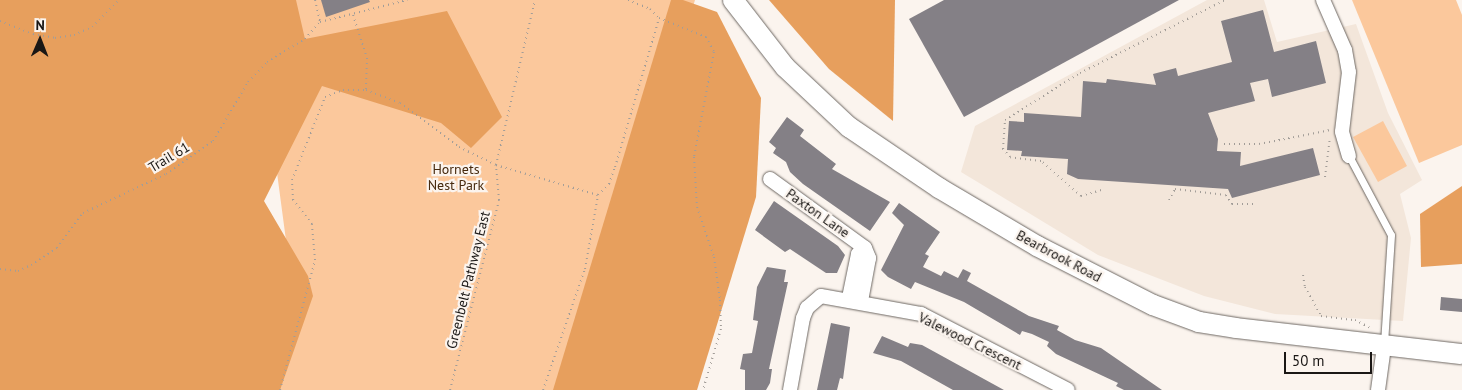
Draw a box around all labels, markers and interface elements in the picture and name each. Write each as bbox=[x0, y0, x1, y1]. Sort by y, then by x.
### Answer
north arrow bbox=[15, 15, 65, 65]
text: N bbox=[35, 16, 45, 34]
street label: Trail 61 bbox=[145, 138, 193, 176]
park label: Hornets Nest Park bbox=[428, 161, 484, 193]
street label: Paxton Lane bbox=[783, 185, 853, 241]
street label: Greenbelt Pathway East bbox=[443, 209, 493, 351]
street label: Bearbrook Road bbox=[1013, 226, 1105, 286]
street label: Valewood Crescent bbox=[916, 309, 1024, 373]
scale bar bbox=[1287, 342, 1374, 374]
text: 50 m bbox=[1292, 351, 1325, 370]

